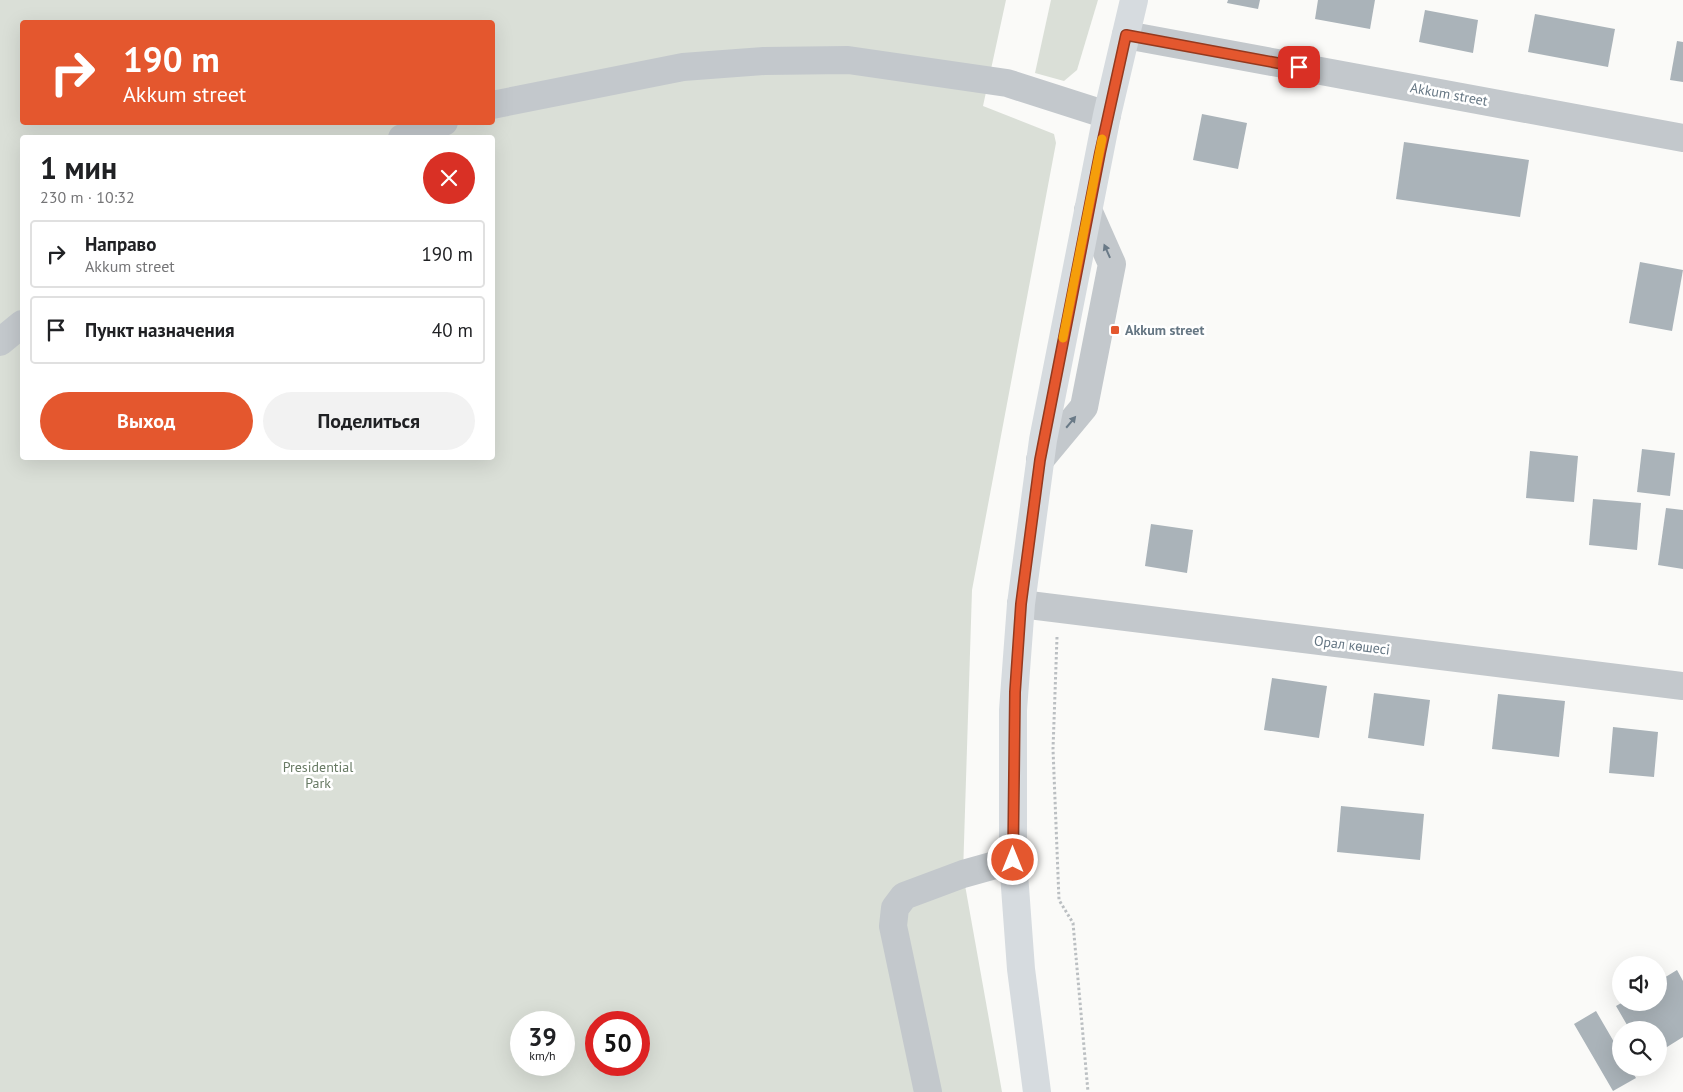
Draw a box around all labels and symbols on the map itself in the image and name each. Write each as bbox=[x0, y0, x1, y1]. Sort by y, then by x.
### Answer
pin bbox=[1278, 46, 1320, 88]
street label: Akkum street bbox=[1409, 78, 1489, 110]
one-way arrow bbox=[1102, 244, 1110, 258]
place label: Akkum street bbox=[1125, 321, 1204, 339]
marker: Akkum street bbox=[1109, 324, 1121, 336]
one-way arrow bbox=[1066, 416, 1077, 429]
street label: Орал көшесі bbox=[1313, 631, 1391, 659]
park label: Presidential Park bbox=[283, 758, 353, 792]
position arrow bbox=[986, 833, 1038, 885]
speed limit sign: 50 bbox=[585, 1011, 650, 1076]

